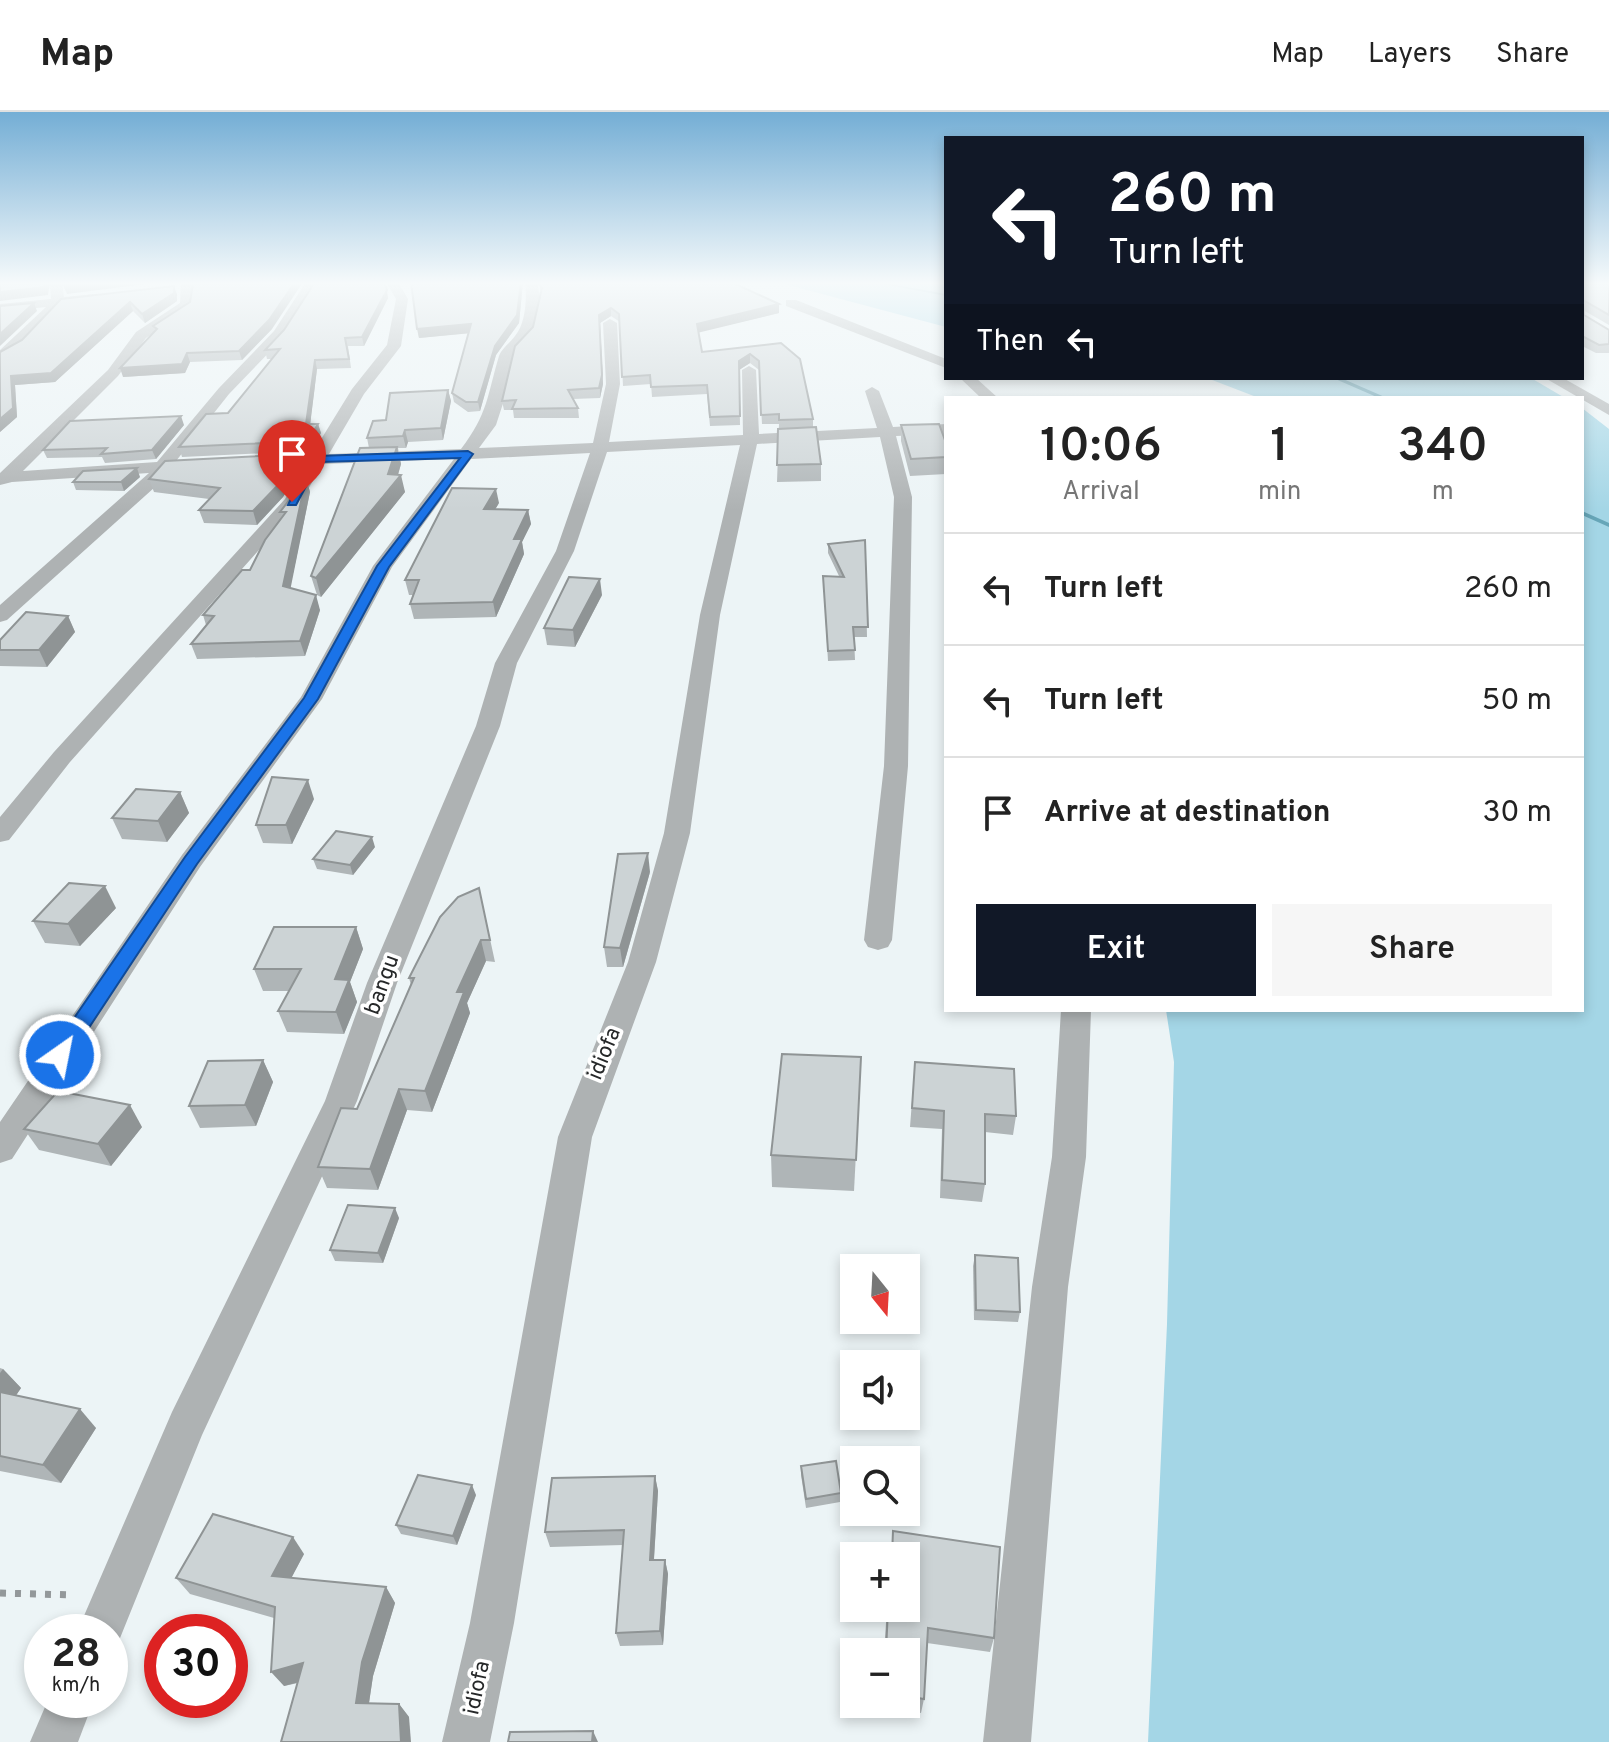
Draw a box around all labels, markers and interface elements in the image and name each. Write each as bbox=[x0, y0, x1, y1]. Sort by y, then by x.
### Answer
text: Map bbox=[40, 31, 114, 80]
text: Map bbox=[1271, 37, 1324, 73]
text: Layers bbox=[1368, 37, 1452, 73]
text: Share bbox=[1496, 37, 1569, 73]
text: 260 m bbox=[1108, 162, 1277, 232]
icon: left bbox=[976, 168, 1080, 272]
text: Turn left bbox=[1108, 231, 1245, 277]
icon: left bbox=[1060, 320, 1104, 364]
text: Then bbox=[976, 324, 1044, 361]
text: 10:06 bbox=[1040, 418, 1162, 478]
text: 1 bbox=[1270, 418, 1289, 478]
text: 340 bbox=[1397, 418, 1488, 478]
pin bbox=[258, 420, 326, 502]
icon: arrive bbox=[270, 432, 314, 476]
text: Arrival bbox=[1062, 476, 1140, 509]
text: min bbox=[1258, 476, 1301, 509]
text: m bbox=[1432, 476, 1454, 509]
icon: left bbox=[976, 567, 1020, 611]
text: Turn left bbox=[1044, 571, 1164, 608]
text: 260 m bbox=[1464, 571, 1552, 608]
icon: left bbox=[976, 679, 1020, 723]
text: Turn left bbox=[1044, 683, 1164, 720]
text: 50 m bbox=[1482, 683, 1552, 720]
icon: arrive bbox=[976, 791, 1020, 835]
text: Arrive at destination bbox=[1044, 795, 1330, 832]
text: 30 m bbox=[1483, 795, 1552, 832]
button: Exit bbox=[976, 904, 1256, 996]
button: Share bbox=[1272, 904, 1552, 996]
street label: bangu bbox=[360, 951, 406, 1019]
position arrow bbox=[18, 1013, 102, 1097]
street label: idiofa bbox=[582, 1024, 628, 1084]
north arrow bbox=[840, 1254, 920, 1334]
map controls bbox=[840, 1254, 920, 1718]
button: sound bbox=[840, 1350, 920, 1430]
button: search bbox=[840, 1446, 920, 1526]
button: + bbox=[840, 1542, 920, 1622]
speed limit sign: 30 bbox=[144, 1614, 248, 1718]
text: 28 bbox=[51, 1631, 101, 1681]
button: − bbox=[840, 1638, 920, 1718]
street label: idiofa bbox=[459, 1659, 497, 1717]
text: km/h bbox=[52, 1673, 100, 1699]

